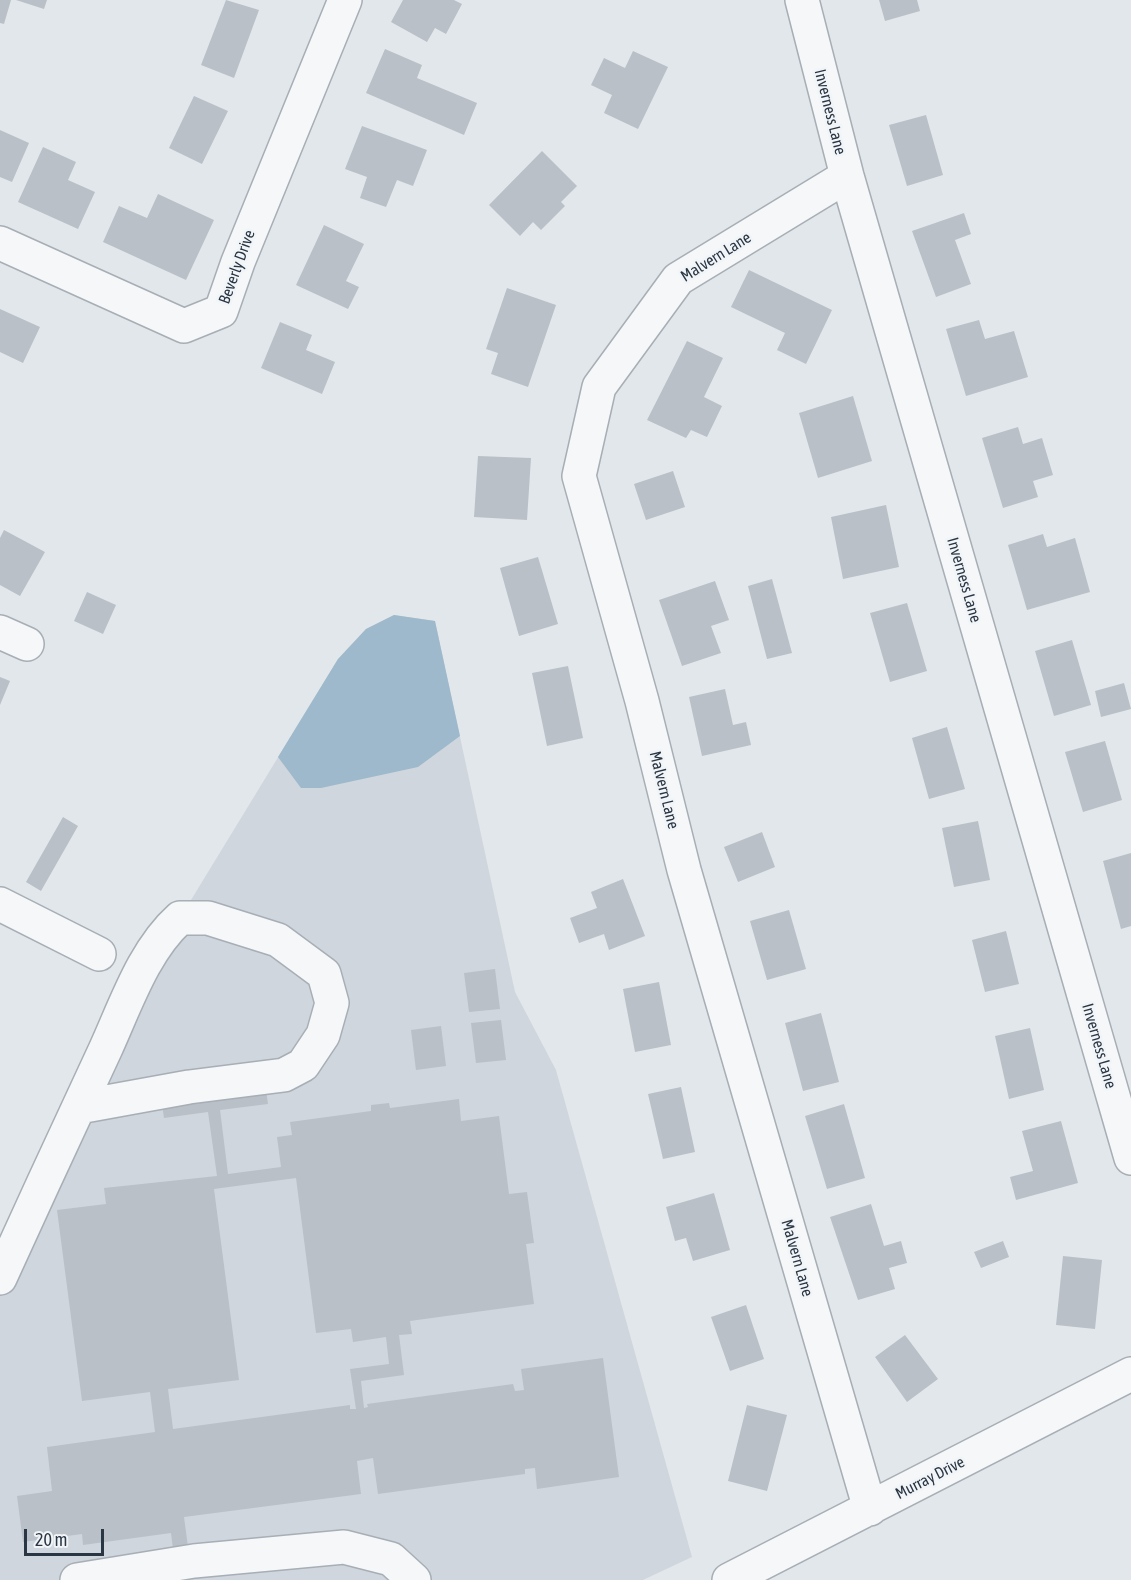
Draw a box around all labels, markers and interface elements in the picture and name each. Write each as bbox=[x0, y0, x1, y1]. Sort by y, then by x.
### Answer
street label: Inverness Lane bbox=[810, 67, 850, 157]
street label: Beverly Drive bbox=[215, 228, 259, 306]
street label: Malvern Lane bbox=[677, 228, 755, 286]
street label: Inverness Lane bbox=[943, 535, 985, 625]
street label: Malvern Lane bbox=[645, 749, 683, 831]
street label: Inverness Lane bbox=[1078, 1001, 1120, 1091]
street label: Malvern Lane bbox=[777, 1217, 817, 1299]
street label: Murray Drive bbox=[892, 1452, 968, 1504]
scale bar bbox=[27, 1517, 106, 1555]
text: 20 m bbox=[35, 1529, 67, 1550]

